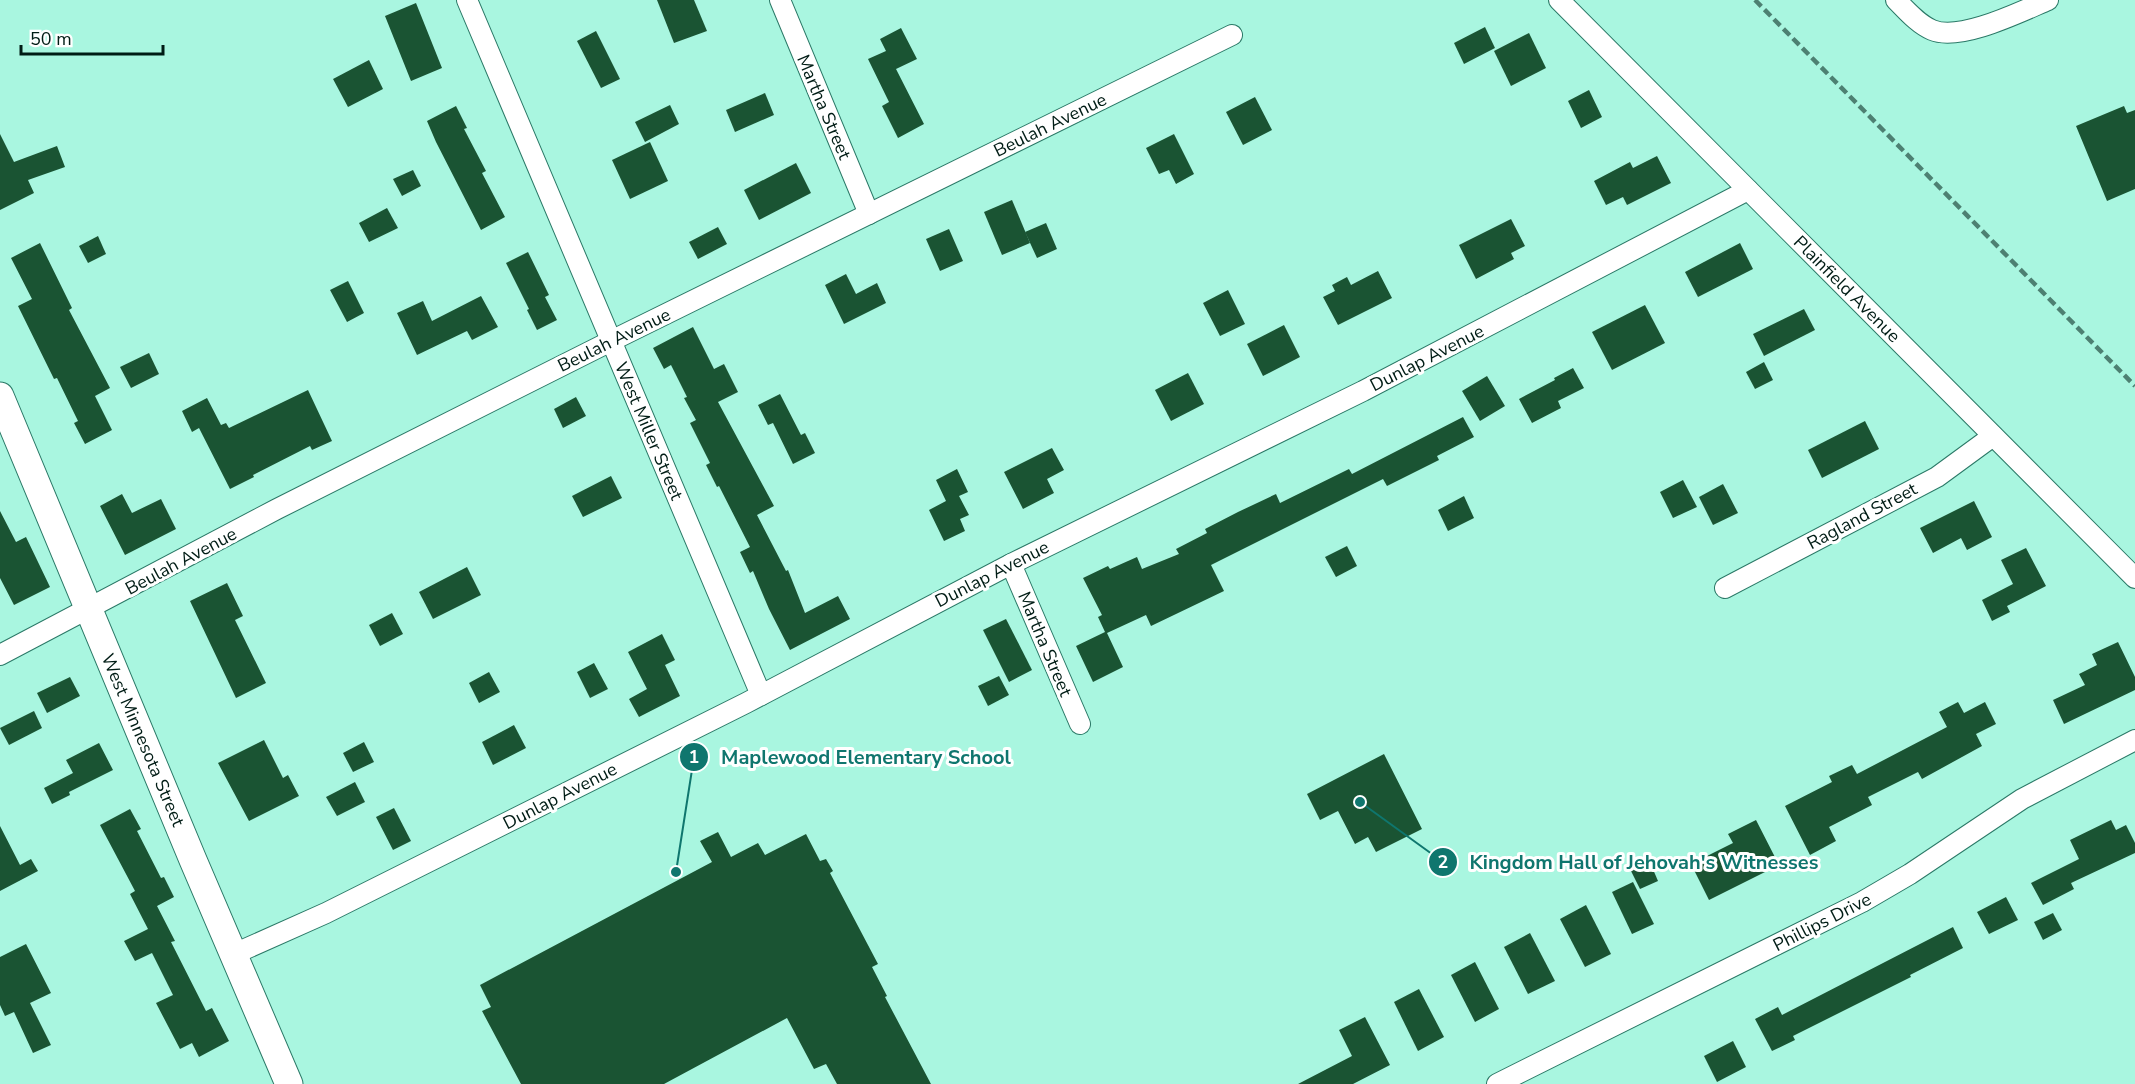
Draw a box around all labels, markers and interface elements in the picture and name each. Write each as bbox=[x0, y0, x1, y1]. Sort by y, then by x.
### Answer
scale bar bbox=[21, 18, 164, 56]
text: 50 m bbox=[30, 27, 72, 51]
street label: Martha Street bbox=[791, 51, 857, 164]
street label: Beulah Avenue bbox=[990, 87, 1110, 163]
street label: Plainfield Avenue bbox=[1788, 230, 1906, 348]
street label: Beulah Avenue bbox=[554, 302, 674, 378]
street label: Dunlap Avenue bbox=[1366, 319, 1488, 397]
street label: West Miller Street bbox=[609, 358, 689, 504]
street label: Ragland Street bbox=[1803, 477, 1922, 555]
street label: Beulah Avenue bbox=[121, 522, 241, 600]
street label: Dunlap Avenue bbox=[931, 535, 1053, 613]
street label: Martha Street bbox=[1012, 588, 1078, 701]
street label: West Minnesota Street bbox=[96, 650, 191, 831]
callout: Maplewood Elementary School bbox=[679, 738, 1023, 776]
text: Maplewood Elementary School bbox=[721, 744, 1012, 771]
text: 1 bbox=[689, 745, 699, 769]
street label: Dunlap Avenue bbox=[499, 757, 621, 835]
callout: Kingdom Hall of Jehovah's Witnesses bbox=[1428, 843, 1831, 881]
text: Kingdom Hall of Jehovah's Witnesses bbox=[1470, 849, 1819, 876]
text: 2 bbox=[1438, 850, 1448, 874]
street label: Phillips Drive bbox=[1769, 887, 1875, 957]

